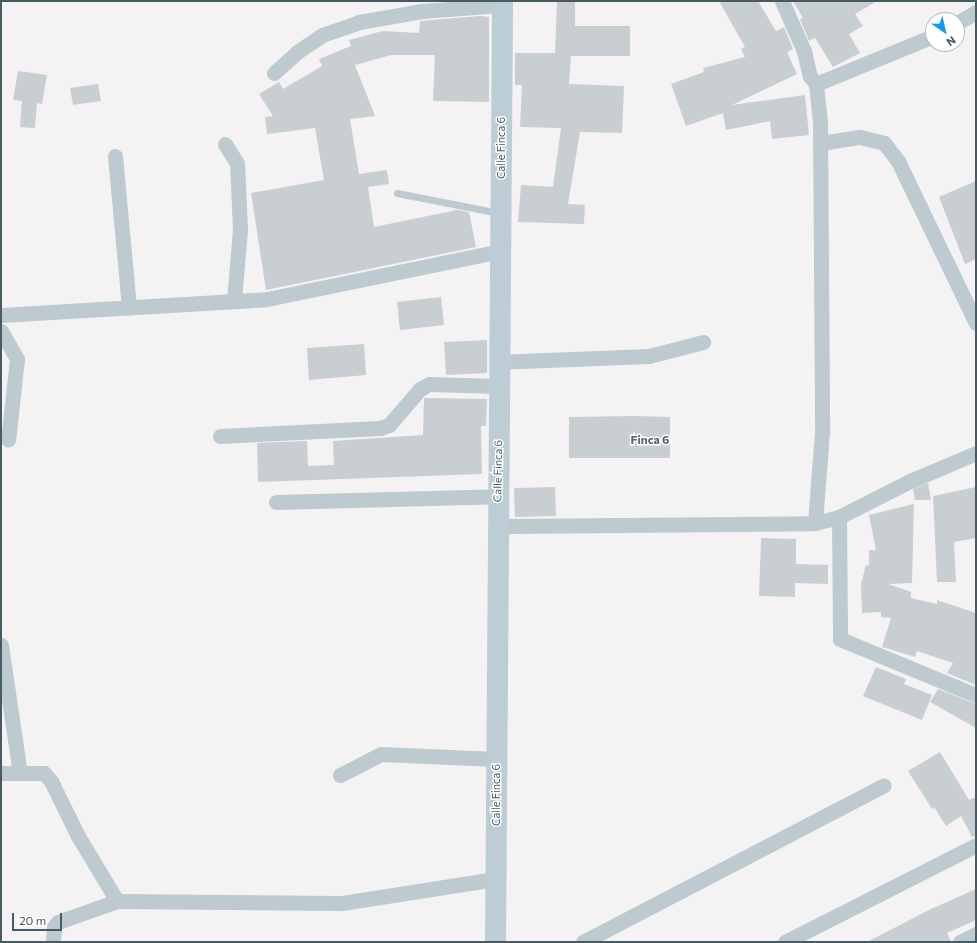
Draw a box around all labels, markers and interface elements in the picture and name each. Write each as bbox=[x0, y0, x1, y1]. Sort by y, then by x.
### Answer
north arrow bbox=[925, 12, 965, 52]
text: N bbox=[944, 34, 958, 49]
street label: Calle Finca 6 bbox=[494, 117, 508, 179]
district label: Finca 6 bbox=[630, 433, 670, 447]
street label: Calle Finca 6 bbox=[491, 440, 505, 502]
street label: Calle Finca 6 bbox=[489, 764, 503, 826]
scale bar bbox=[14, 905, 64, 931]
text: 20 m bbox=[19, 913, 46, 927]

